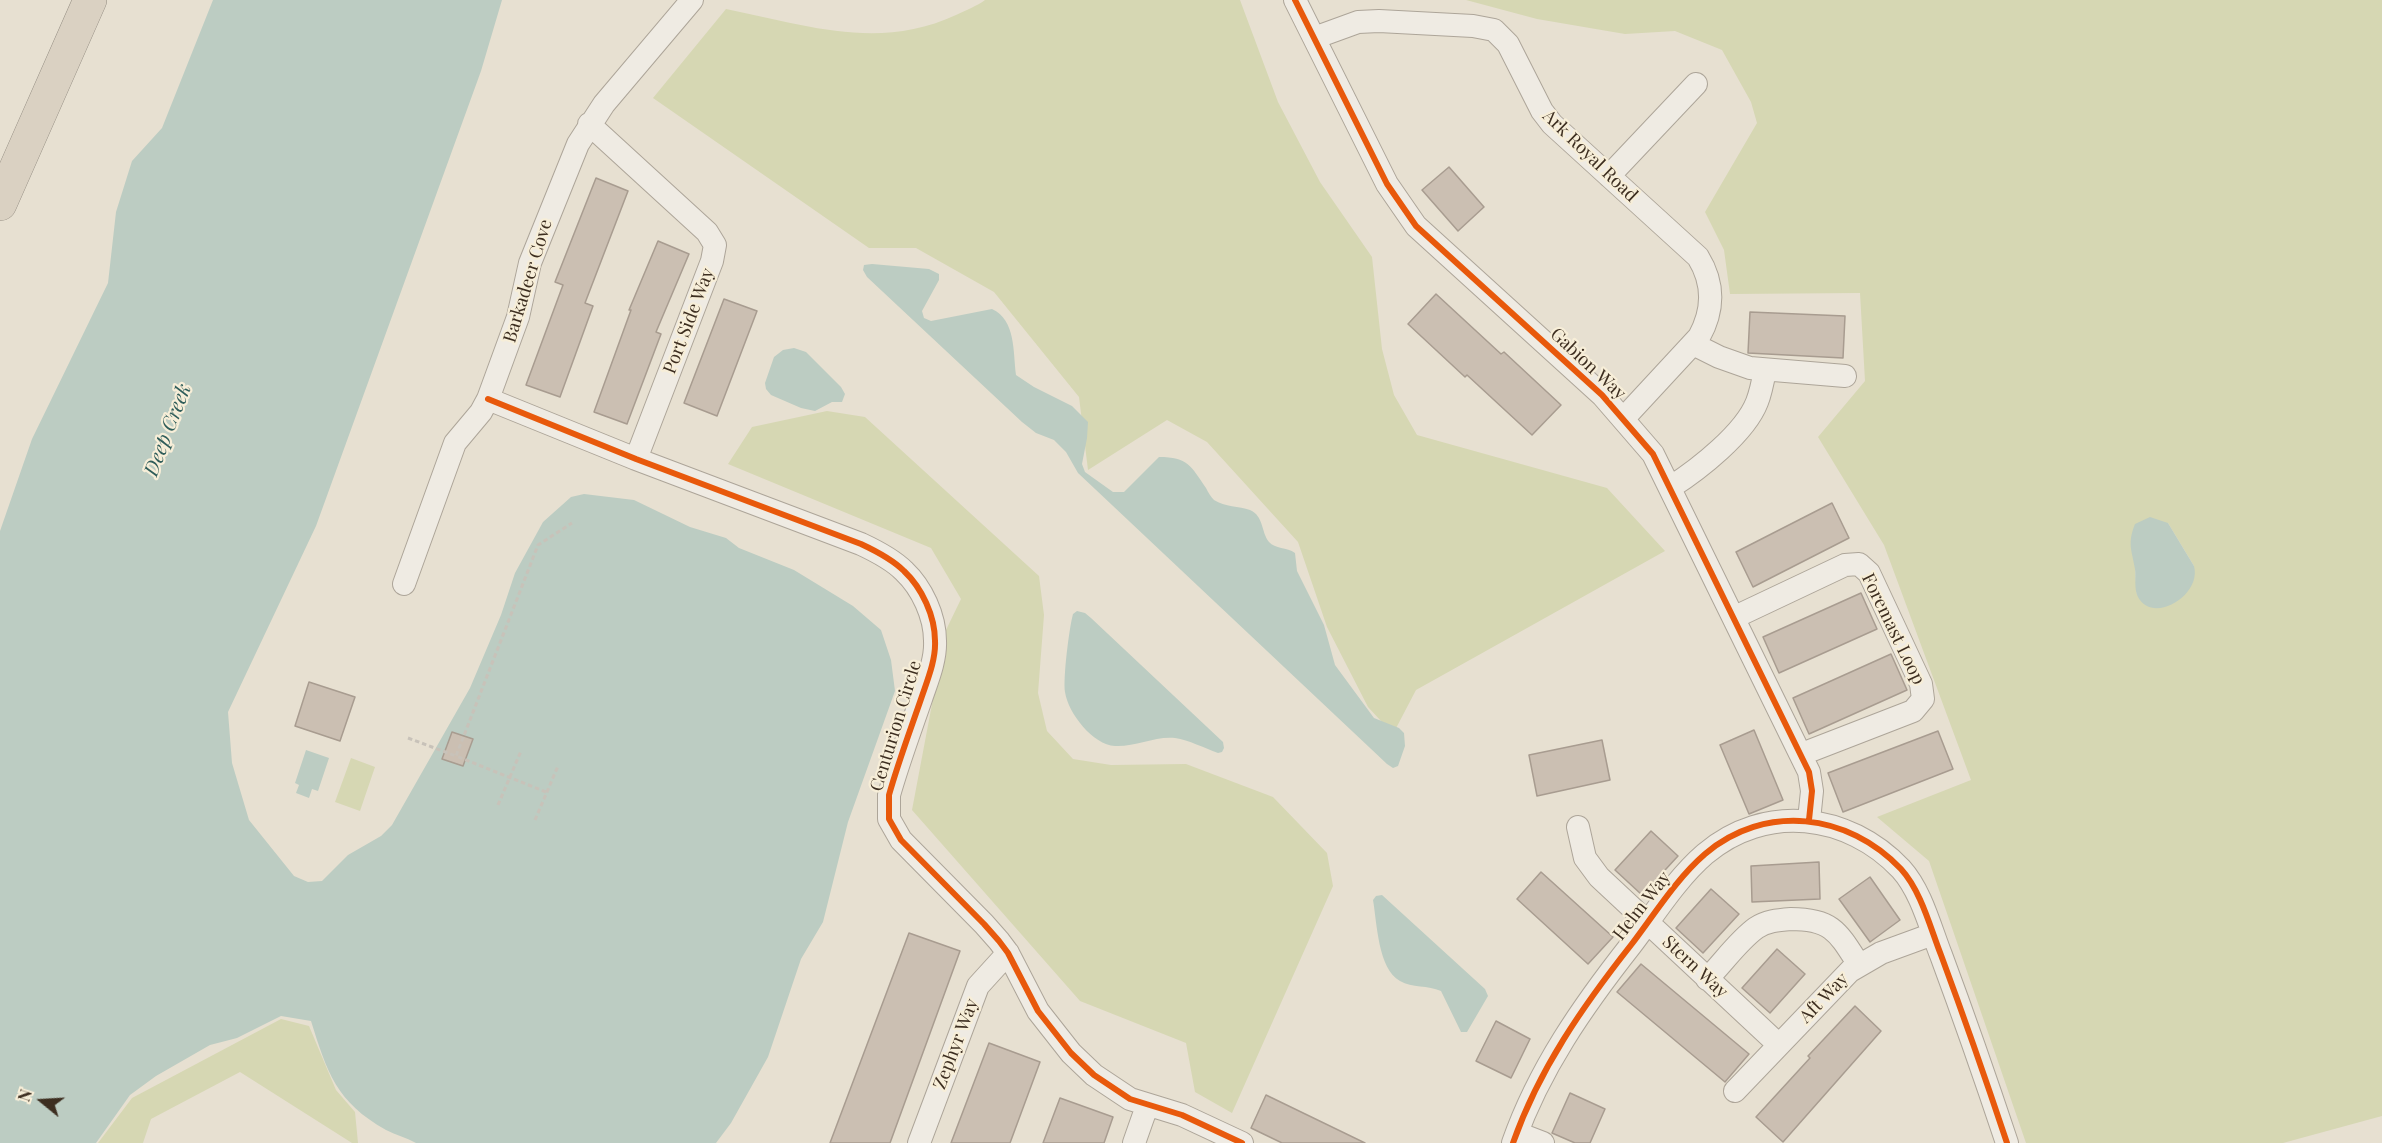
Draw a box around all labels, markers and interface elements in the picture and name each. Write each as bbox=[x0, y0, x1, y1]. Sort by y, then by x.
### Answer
street label: Ark Royal Road bbox=[1538, 105, 1642, 207]
street label: Barkadeer Cove bbox=[499, 217, 557, 345]
street label: Port Side Way bbox=[659, 265, 719, 377]
street label: Gabion Way bbox=[1546, 324, 1630, 404]
water label: Deep Creek bbox=[139, 381, 197, 479]
street label: Foremast Loop bbox=[1857, 570, 1929, 688]
street label: Centurion Circle bbox=[866, 658, 926, 794]
street label: Helm Way bbox=[1608, 867, 1676, 945]
street label: Stern Way bbox=[1658, 931, 1732, 1003]
street label: Aft Way bbox=[1795, 968, 1853, 1028]
street label: Zephyr Way bbox=[929, 996, 983, 1092]
north arrow bbox=[12, 1071, 72, 1131]
text: N bbox=[13, 1087, 36, 1104]

